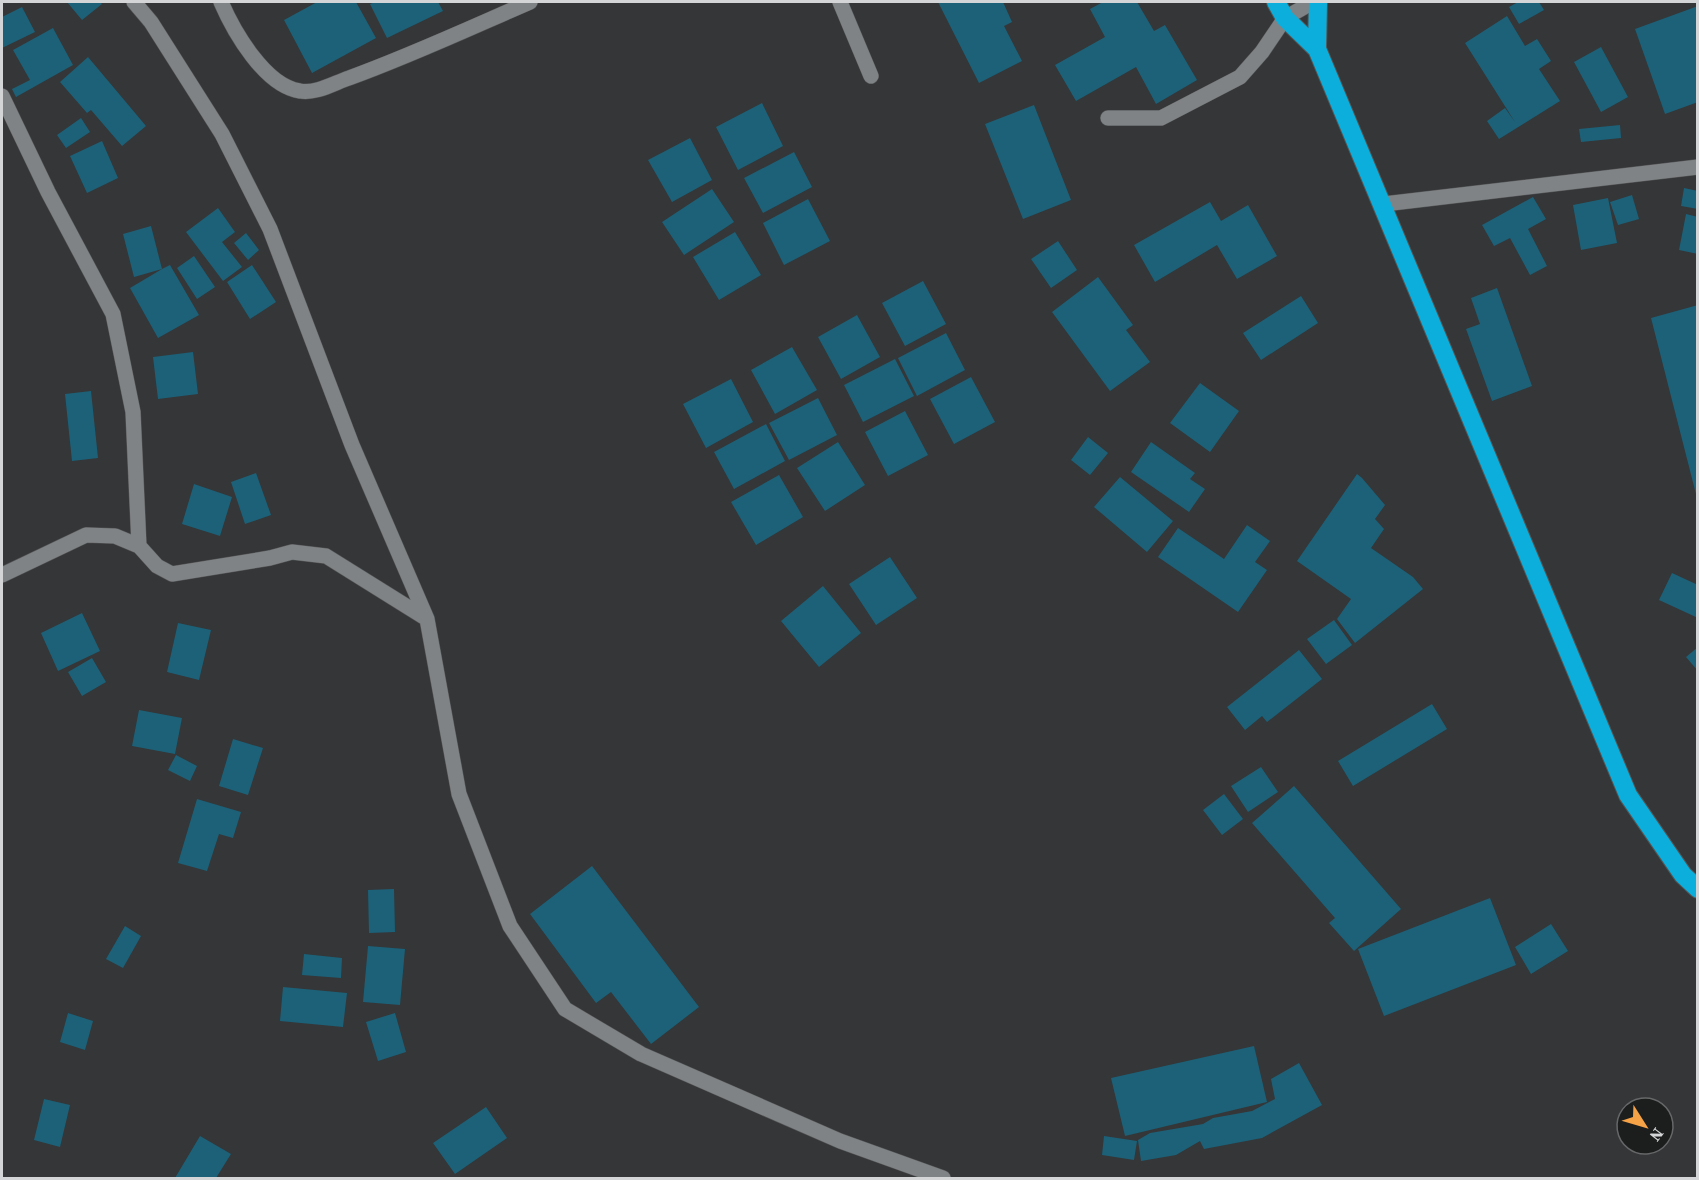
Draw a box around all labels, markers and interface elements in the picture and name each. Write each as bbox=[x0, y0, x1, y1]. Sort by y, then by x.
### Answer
north arrow bbox=[1615, 1096, 1675, 1156]
text: N bbox=[1644, 1124, 1669, 1147]

